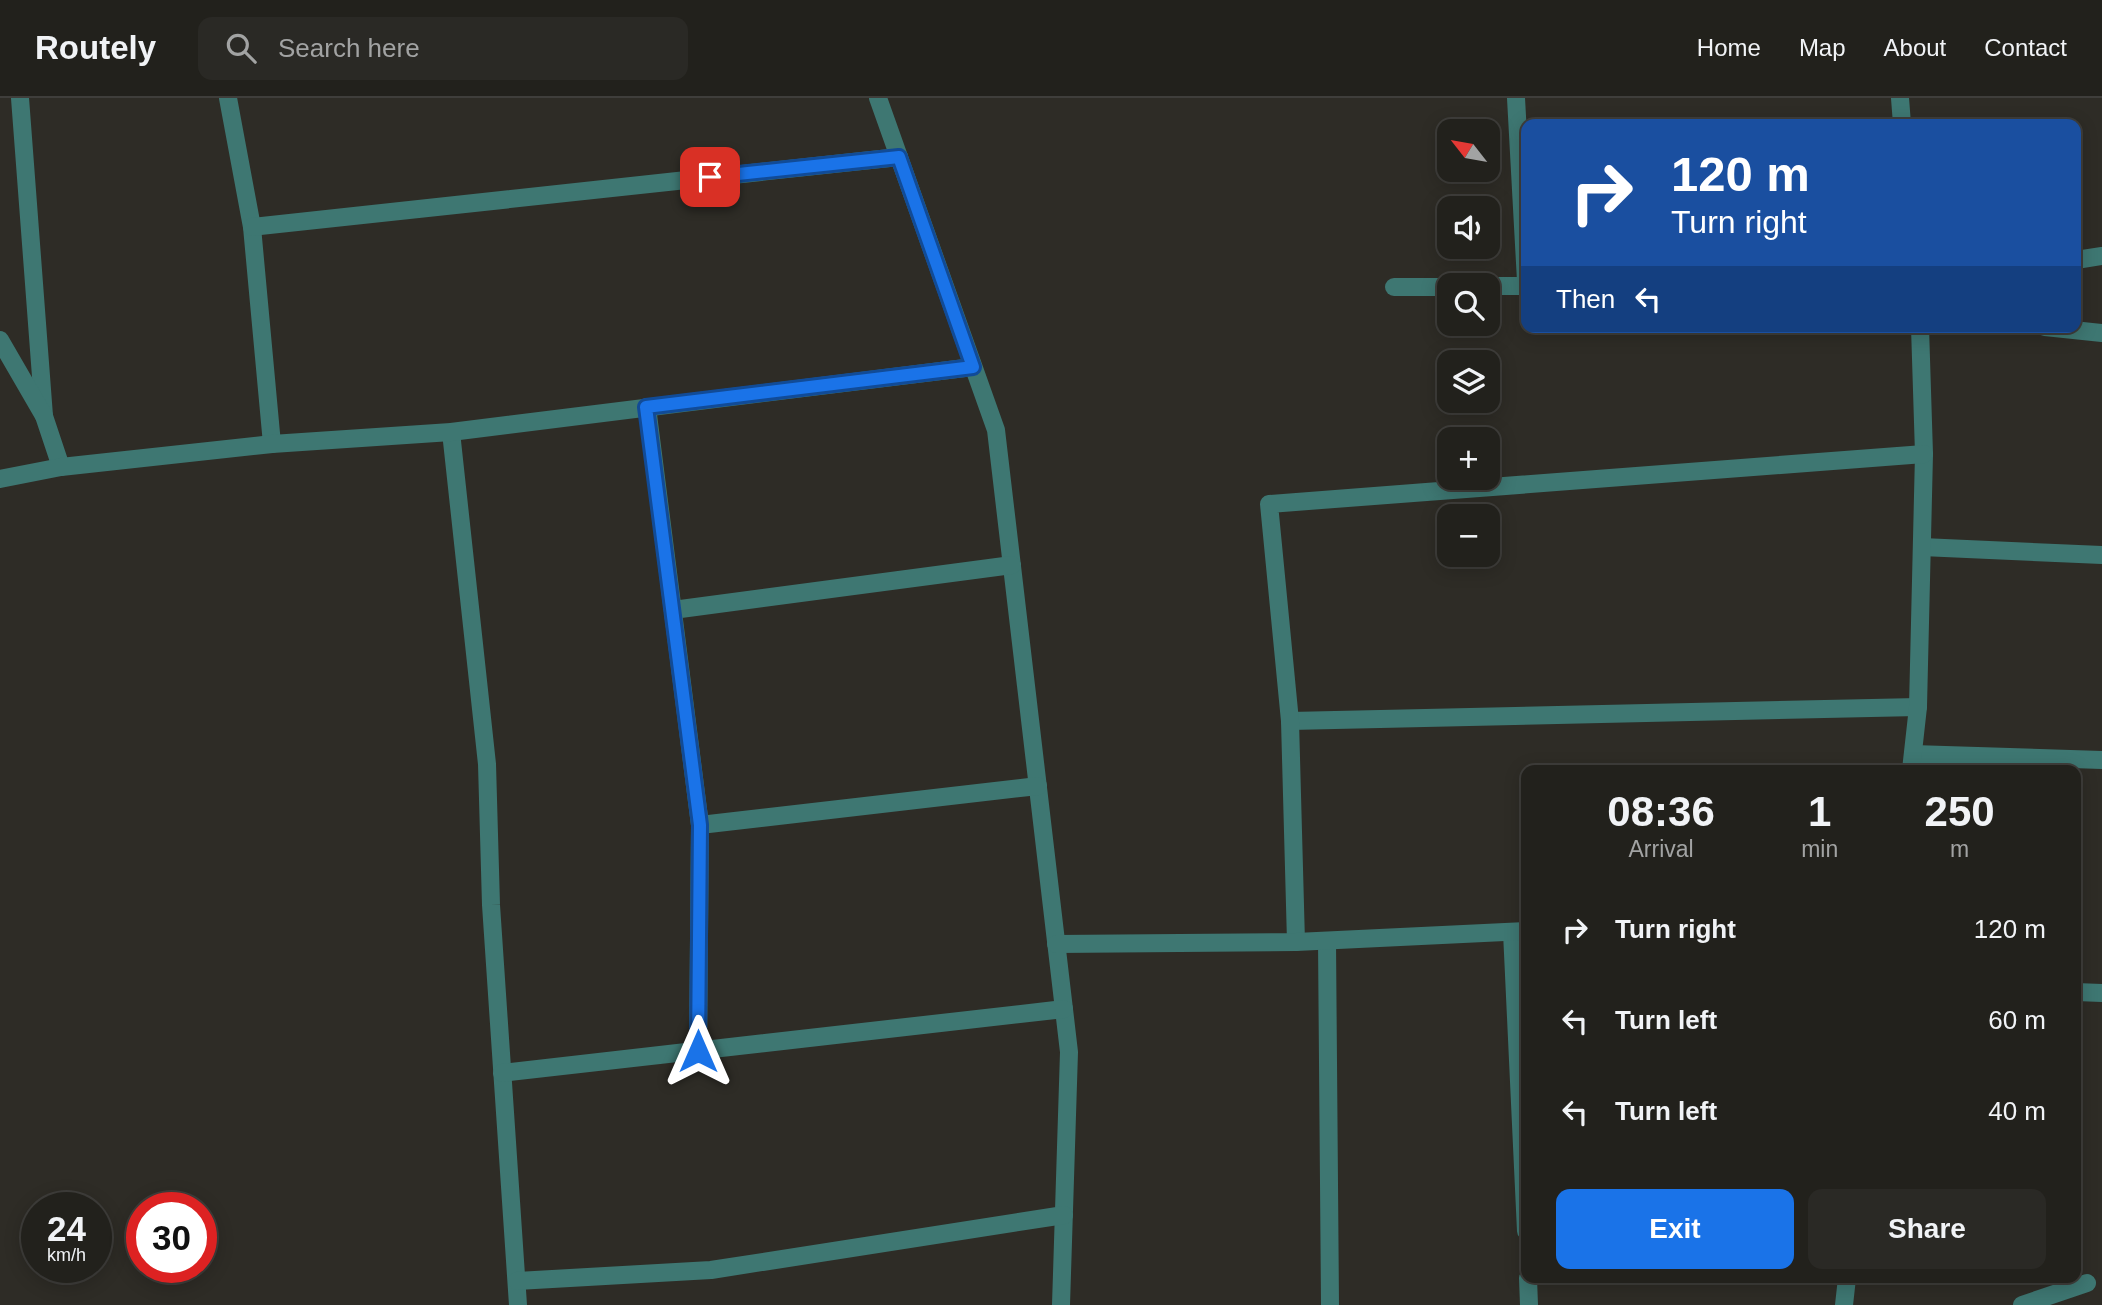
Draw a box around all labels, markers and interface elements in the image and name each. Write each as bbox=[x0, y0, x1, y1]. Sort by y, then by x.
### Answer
search box bbox=[198, 17, 688, 80]
text: Routely bbox=[35, 29, 156, 66]
icon: search bbox=[222, 29, 260, 67]
text: Search here bbox=[278, 33, 420, 63]
text: Home bbox=[1697, 34, 1761, 61]
text: Map bbox=[1799, 34, 1846, 61]
text: About bbox=[1884, 34, 1946, 61]
text: Contact bbox=[1984, 34, 2067, 61]
north arrow bbox=[1437, 119, 1500, 182]
map controls bbox=[1437, 119, 1500, 567]
pin bbox=[680, 147, 740, 207]
icon: right bbox=[1556, 147, 1647, 238]
text: 120 m bbox=[1671, 147, 1810, 201]
icon: arrive bbox=[691, 158, 729, 196]
button: sound bbox=[1437, 196, 1500, 259]
text: Turn right bbox=[1671, 204, 1807, 240]
button: search bbox=[1437, 273, 1500, 336]
icon: left bbox=[1629, 280, 1667, 318]
text: Then bbox=[1556, 284, 1615, 314]
button: layers bbox=[1437, 350, 1500, 413]
button: + bbox=[1437, 427, 1500, 490]
button: − bbox=[1437, 504, 1500, 567]
text: 08:36 bbox=[1607, 788, 1715, 835]
text: 1 bbox=[1808, 788, 1831, 835]
text: 250 bbox=[1925, 788, 1995, 835]
text: Arrival bbox=[1628, 836, 1694, 862]
text: min bbox=[1801, 836, 1838, 862]
text: m bbox=[1950, 836, 1969, 862]
icon: right bbox=[1556, 911, 1594, 949]
text: Turn right bbox=[1615, 914, 1736, 944]
text: 120 m bbox=[1974, 914, 2046, 944]
icon: left bbox=[1556, 1002, 1594, 1040]
text: Turn left bbox=[1615, 1005, 1717, 1035]
text: 60 m bbox=[1988, 1005, 2046, 1035]
position arrow bbox=[661, 1014, 735, 1088]
icon: left bbox=[1556, 1093, 1594, 1131]
text: Turn left bbox=[1615, 1096, 1717, 1126]
text: 40 m bbox=[1988, 1096, 2046, 1126]
button: Exit bbox=[1556, 1189, 1794, 1269]
button: Share bbox=[1808, 1189, 2046, 1269]
speed limit sign: 30 bbox=[126, 1192, 217, 1283]
text: 24 bbox=[47, 1209, 86, 1248]
text: km/h bbox=[47, 1245, 86, 1265]

